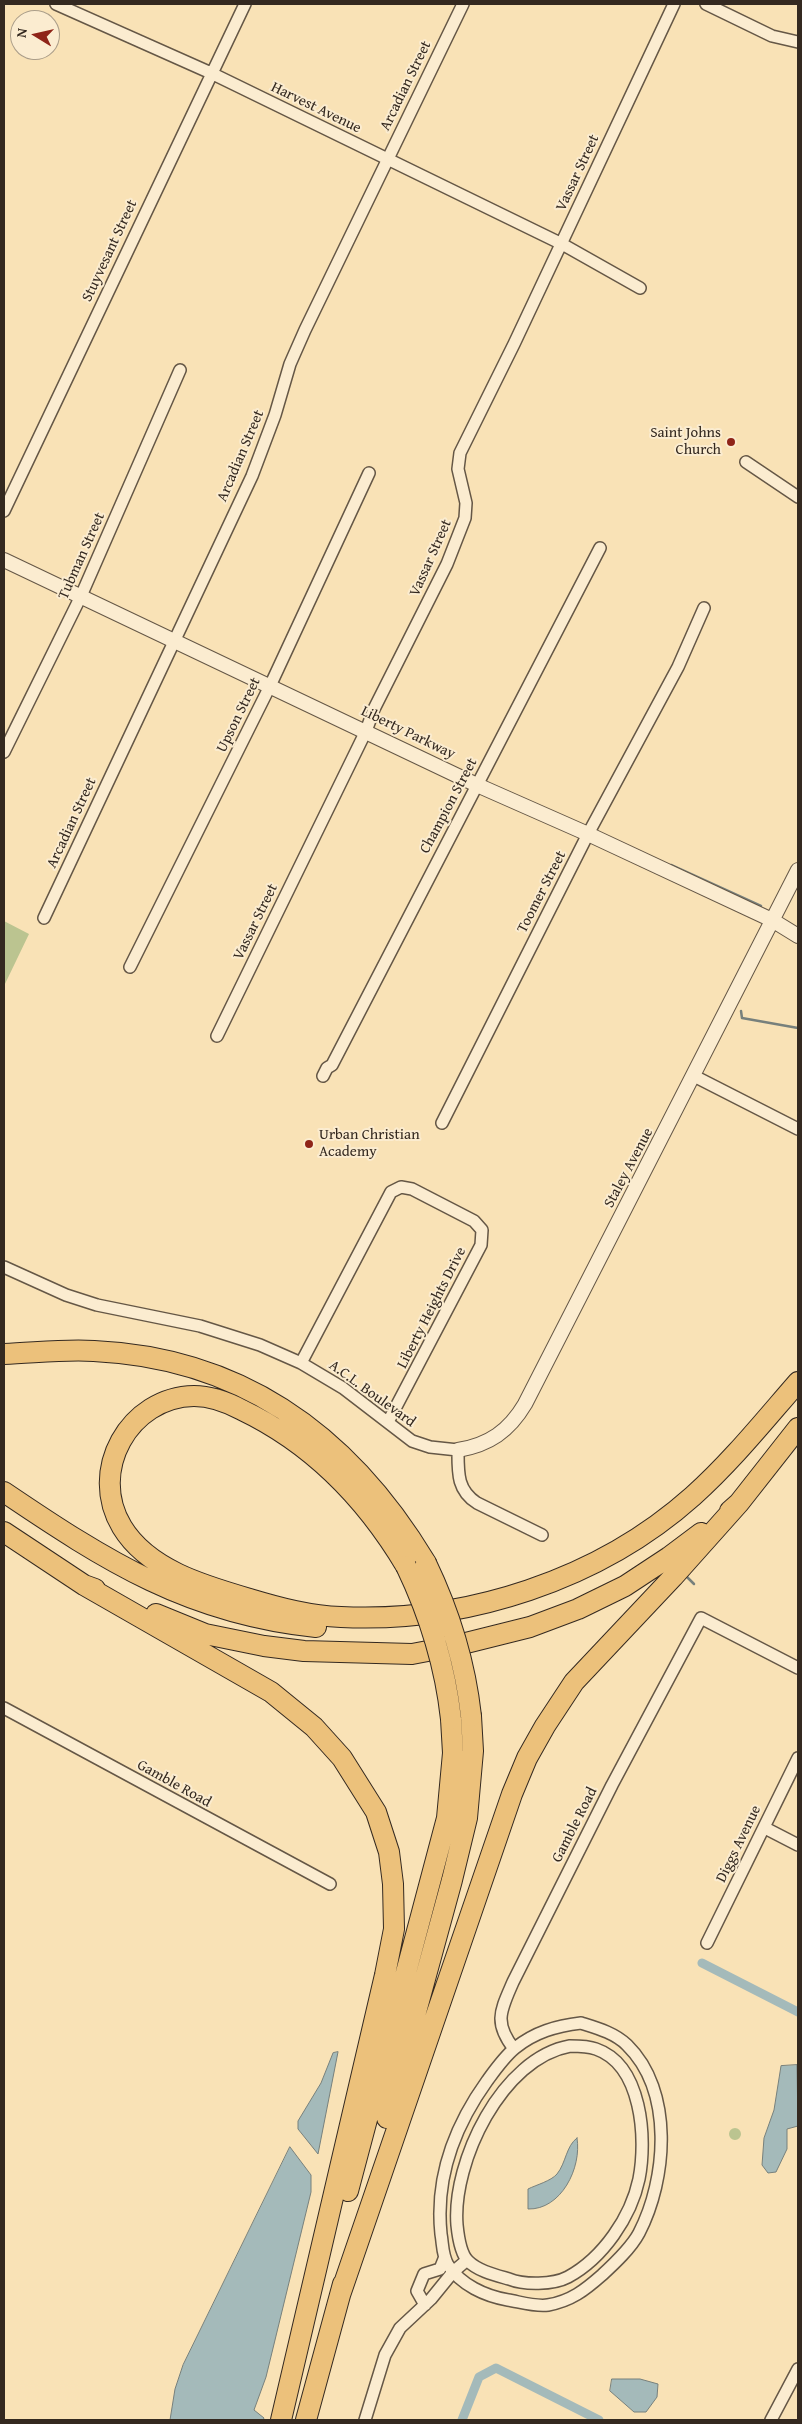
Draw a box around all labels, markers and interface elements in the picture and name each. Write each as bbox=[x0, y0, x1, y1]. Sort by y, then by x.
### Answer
north arrow bbox=[10, 10, 60, 60]
text: N bbox=[11, 27, 32, 39]
street label: Arcadian Street bbox=[376, 38, 436, 134]
street label: Harvest Avenue bbox=[268, 78, 364, 138]
street label: Vassar Street bbox=[552, 132, 604, 214]
street label: Stuyvesant Street bbox=[79, 197, 141, 305]
street label: Arcadian Street bbox=[214, 407, 268, 505]
place label: Saint Johns Church bbox=[650, 424, 721, 459]
marker: Saint Johns Church bbox=[725, 436, 737, 448]
street label: Tubman Street bbox=[55, 510, 109, 602]
street label: Vassar Street bbox=[406, 517, 456, 599]
street label: Upson Street bbox=[213, 675, 265, 755]
street label: Liberty Parkway bbox=[358, 702, 458, 764]
street label: Champion Street bbox=[416, 755, 482, 857]
street label: Arcadian Street bbox=[43, 775, 101, 871]
street label: Toomer Street bbox=[514, 848, 570, 936]
street label: Vassar Street bbox=[230, 881, 282, 963]
street label: Staley Avenue bbox=[600, 1125, 658, 1211]
place label: Urban Christian Academy bbox=[319, 1126, 420, 1161]
marker: Urban Christian Academy bbox=[303, 1138, 315, 1150]
street label: Liberty Heights Drive bbox=[394, 1244, 470, 1372]
street label: A.C.L. Boulevard bbox=[325, 1357, 419, 1431]
street label: Gamble Road bbox=[134, 1756, 214, 1812]
street label: Gamble Road bbox=[548, 1784, 602, 1866]
street label: Diggs Avenue bbox=[713, 1802, 765, 1886]

